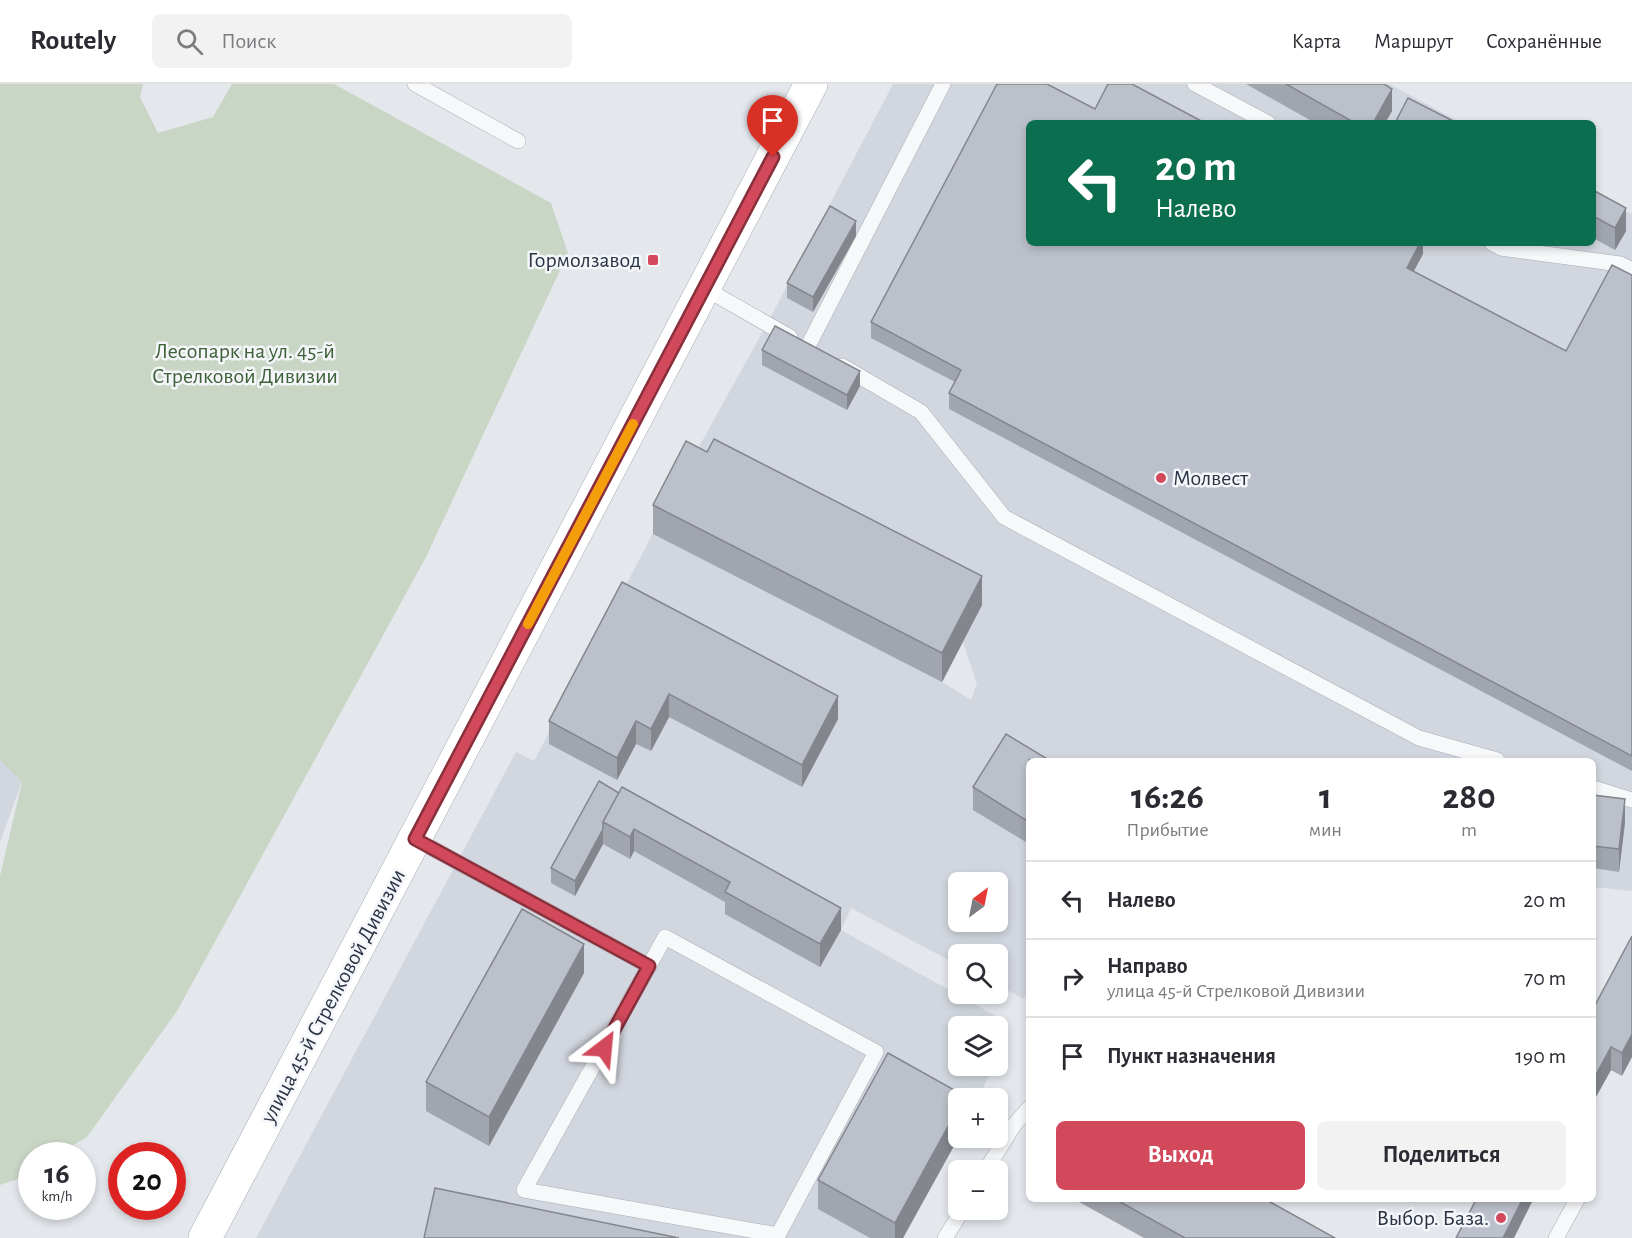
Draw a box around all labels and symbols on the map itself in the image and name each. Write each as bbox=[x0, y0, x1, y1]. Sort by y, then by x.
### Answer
pin bbox=[747, 95, 798, 157]
place label: Гормолзавод bbox=[527, 249, 641, 271]
marker: Гормолзавод bbox=[646, 253, 660, 267]
park label: Лесопарк на ул. 45-й Стрелковой Дивизии bbox=[152, 340, 338, 387]
place label: Молвест bbox=[1173, 467, 1249, 489]
marker: Молвест bbox=[1154, 471, 1168, 485]
street label: улица 45-й Стрелковой Дивизии bbox=[256, 866, 409, 1127]
north arrow bbox=[948, 872, 1008, 932]
position arrow bbox=[572, 1016, 636, 1080]
speed limit sign: 20 bbox=[108, 1142, 186, 1220]
place label: Выбор. База. bbox=[1377, 1207, 1489, 1229]
marker: Выбор. База. bbox=[1494, 1211, 1508, 1225]

